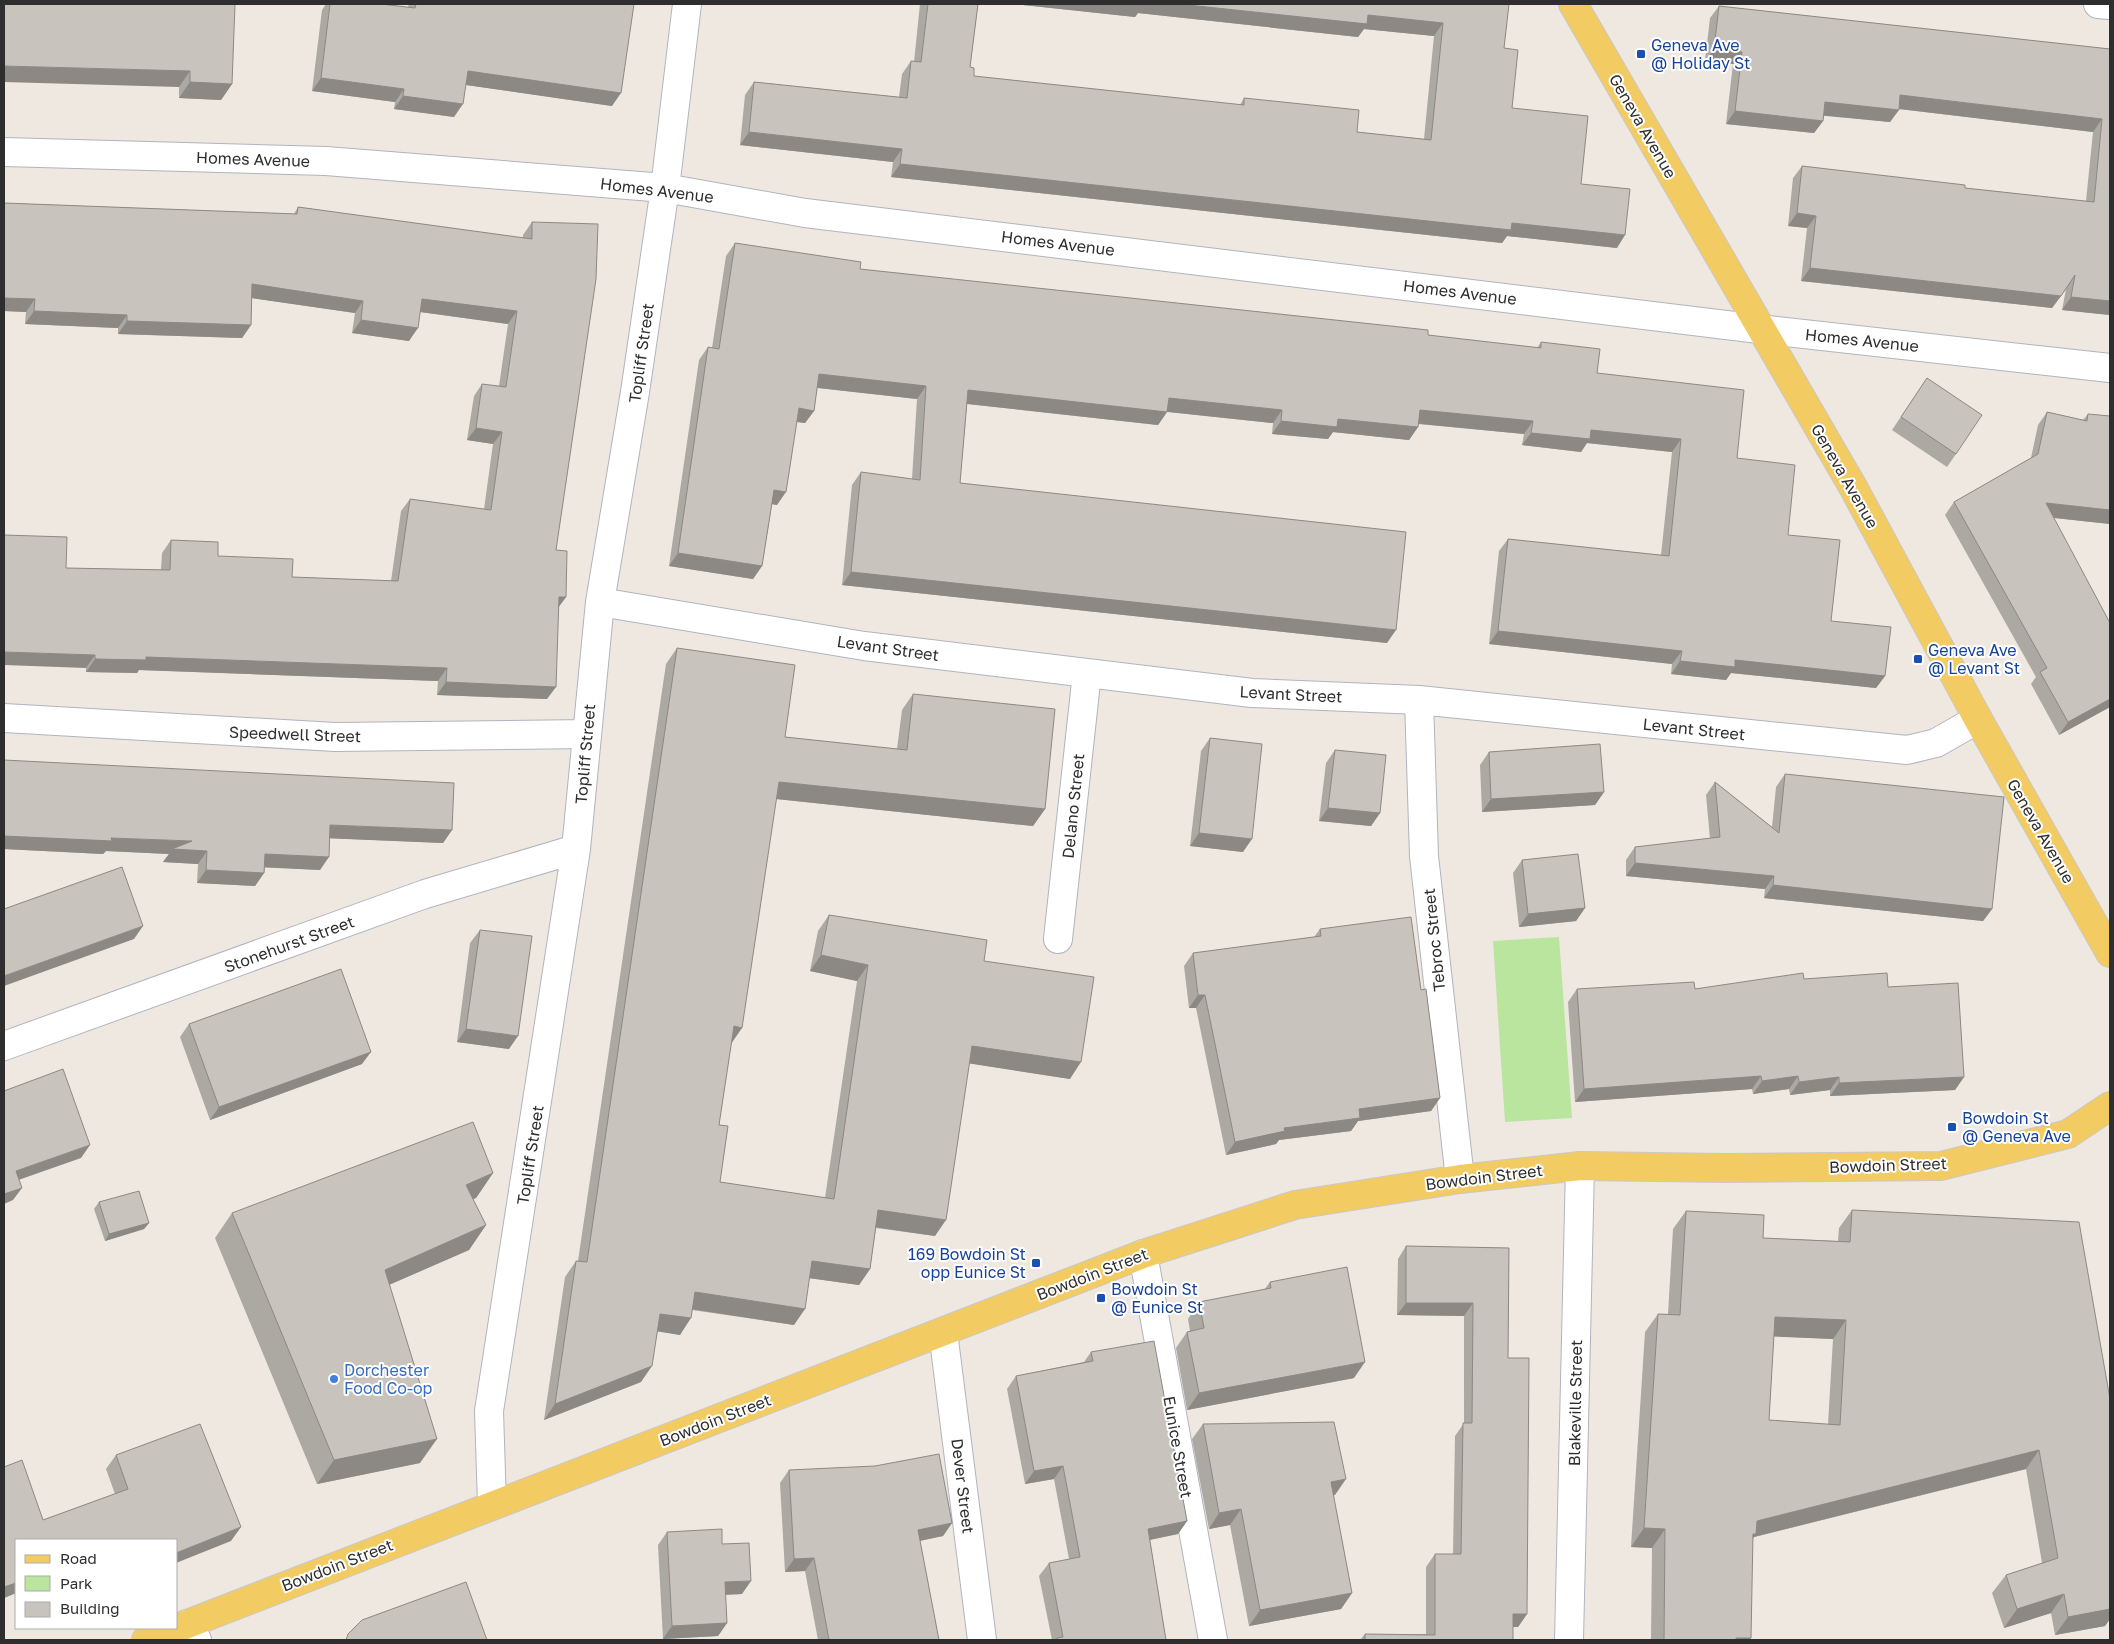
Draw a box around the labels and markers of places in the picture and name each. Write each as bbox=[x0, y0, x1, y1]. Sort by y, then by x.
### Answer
place label: Geneva Ave @ Holiday St bbox=[1651, 35, 1750, 73]
marker: Geneva Ave @ Holiday St bbox=[1635, 48, 1647, 60]
place label: Geneva Ave @ Levant St bbox=[1928, 640, 2020, 678]
marker: Geneva Ave @ Levant St bbox=[1912, 653, 1924, 665]
place label: Bowdoin St @ Geneva Ave bbox=[1962, 1108, 2071, 1146]
marker: Bowdoin St @ Geneva Ave bbox=[1946, 1121, 1958, 1133]
place label: 169 Bowdoin St opp Eunice St bbox=[908, 1244, 1026, 1282]
marker: 169 Bowdoin St opp Eunice St bbox=[1030, 1257, 1042, 1269]
place label: Bowdoin St @ Eunice St bbox=[1111, 1279, 1203, 1317]
marker: Bowdoin St @ Eunice St bbox=[1095, 1292, 1107, 1304]
place label: Dorchester Food Co-op bbox=[344, 1360, 433, 1398]
marker: Dorchester Food Co-op bbox=[328, 1373, 340, 1385]

